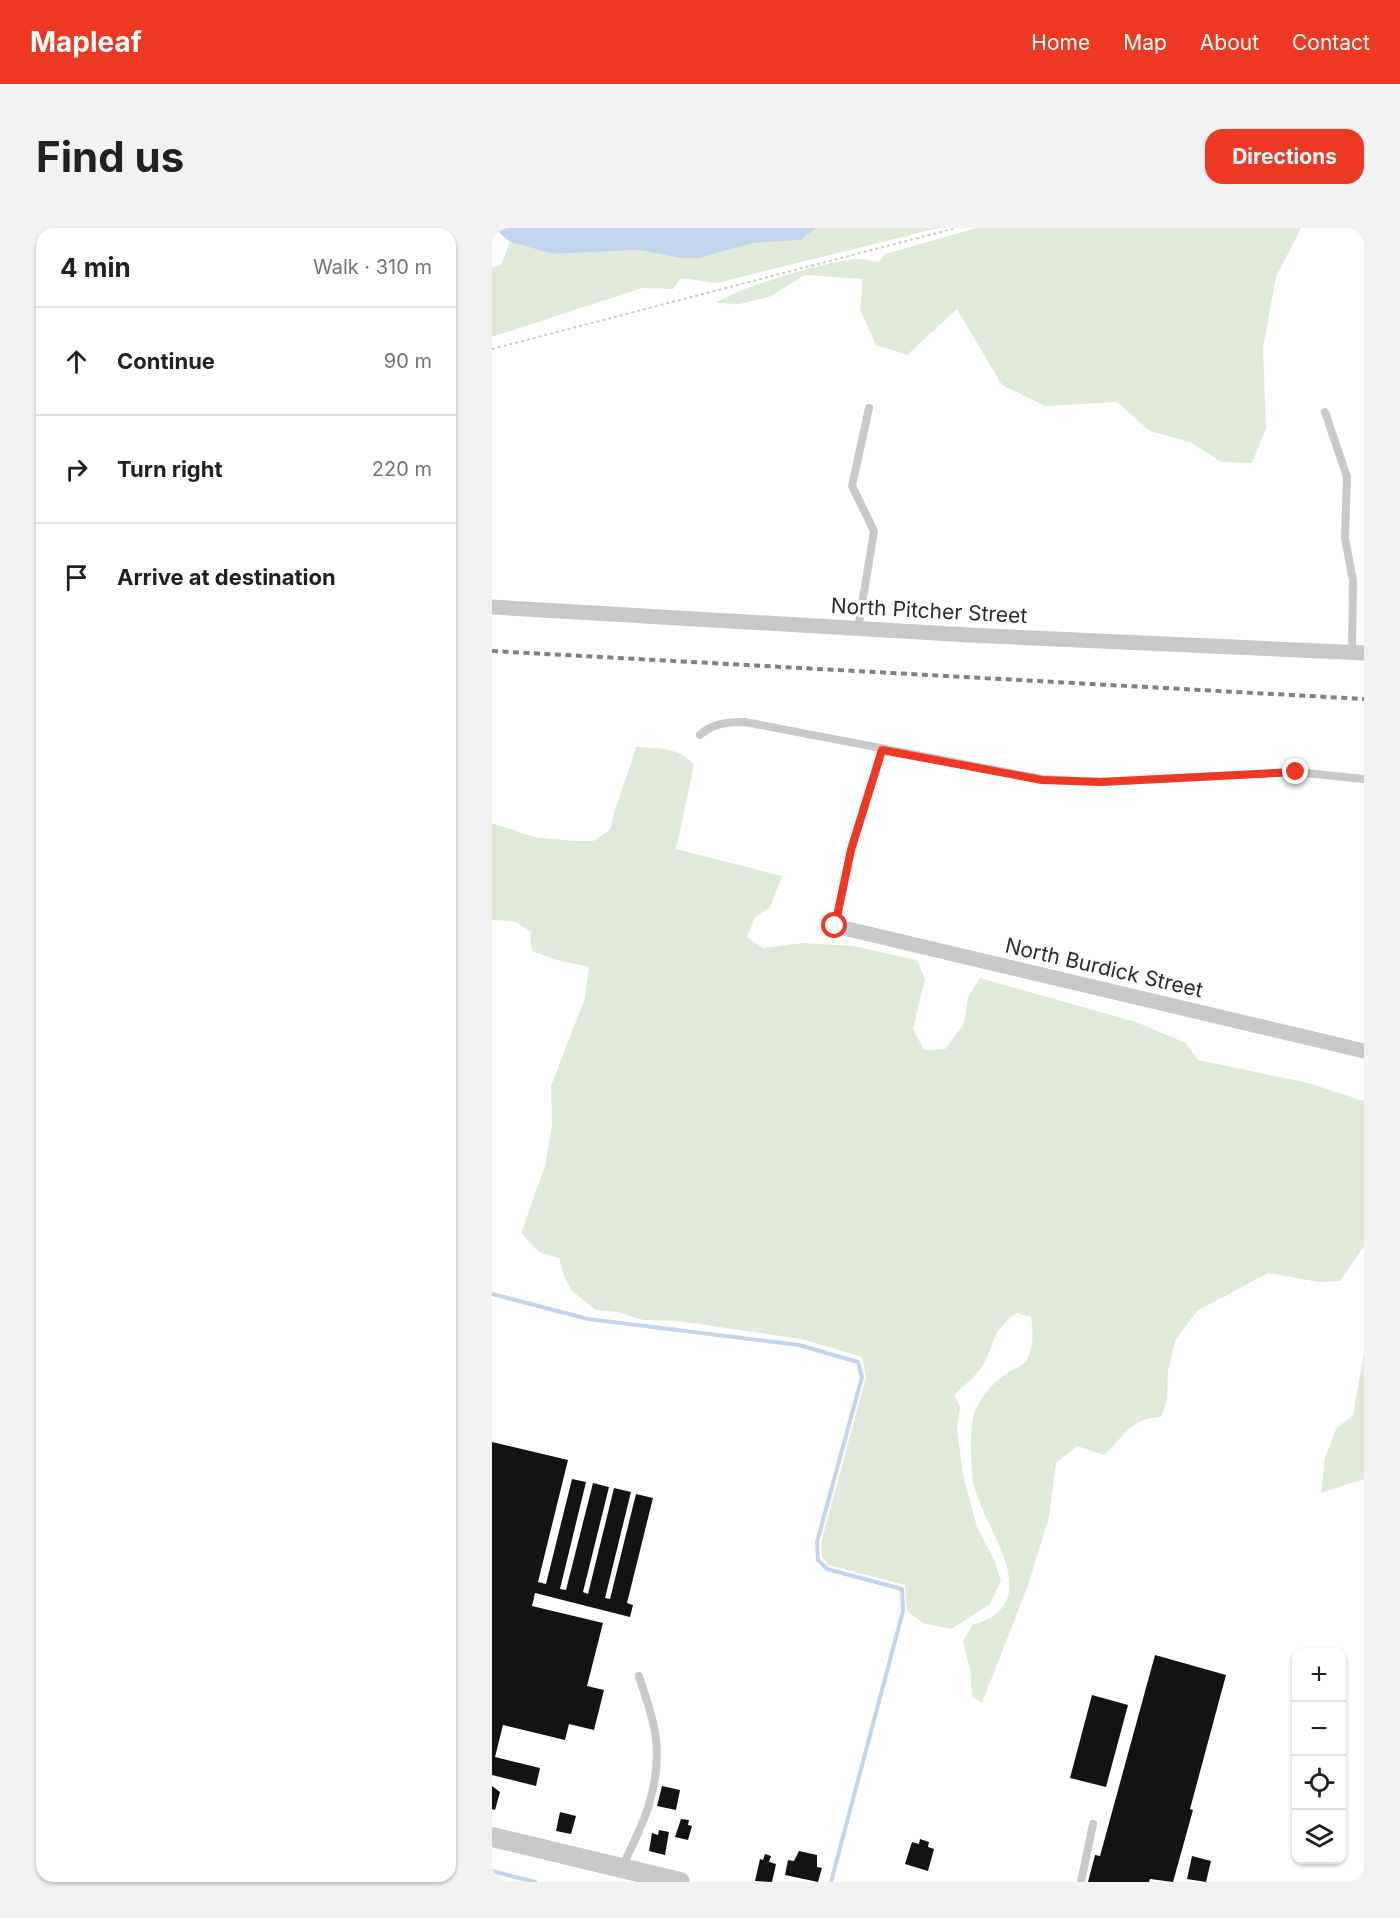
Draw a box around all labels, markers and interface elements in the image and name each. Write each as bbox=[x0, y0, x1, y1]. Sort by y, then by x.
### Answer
text: Mapleaf bbox=[30, 25, 142, 59]
text: Home bbox=[1031, 30, 1090, 55]
text: Map bbox=[1123, 30, 1167, 55]
text: About bbox=[1200, 30, 1259, 55]
text: Contact bbox=[1292, 30, 1370, 55]
button: Directions bbox=[1205, 129, 1364, 184]
text: Find us bbox=[36, 131, 184, 182]
text: 4 min bbox=[60, 252, 131, 283]
text: Walk · 310 m bbox=[313, 255, 432, 279]
icon: ahead bbox=[60, 345, 93, 378]
text: Continue bbox=[117, 348, 215, 374]
text: 90 m bbox=[384, 349, 432, 373]
icon: right bbox=[60, 453, 93, 486]
text: Turn right bbox=[117, 456, 223, 482]
text: 220 m bbox=[372, 457, 432, 481]
icon: arrive bbox=[60, 561, 93, 594]
text: Arrive at destination bbox=[117, 564, 336, 590]
street label: North Pitcher Street bbox=[830, 593, 1028, 628]
route end bbox=[1282, 758, 1308, 784]
route start bbox=[821, 912, 847, 938]
street label: North Burdick Street bbox=[1003, 933, 1206, 1002]
map controls bbox=[1292, 1648, 1346, 1864]
button: + bbox=[1292, 1648, 1346, 1702]
button: − bbox=[1292, 1702, 1346, 1756]
button: locate bbox=[1292, 1756, 1346, 1810]
button: layers bbox=[1292, 1810, 1346, 1864]

